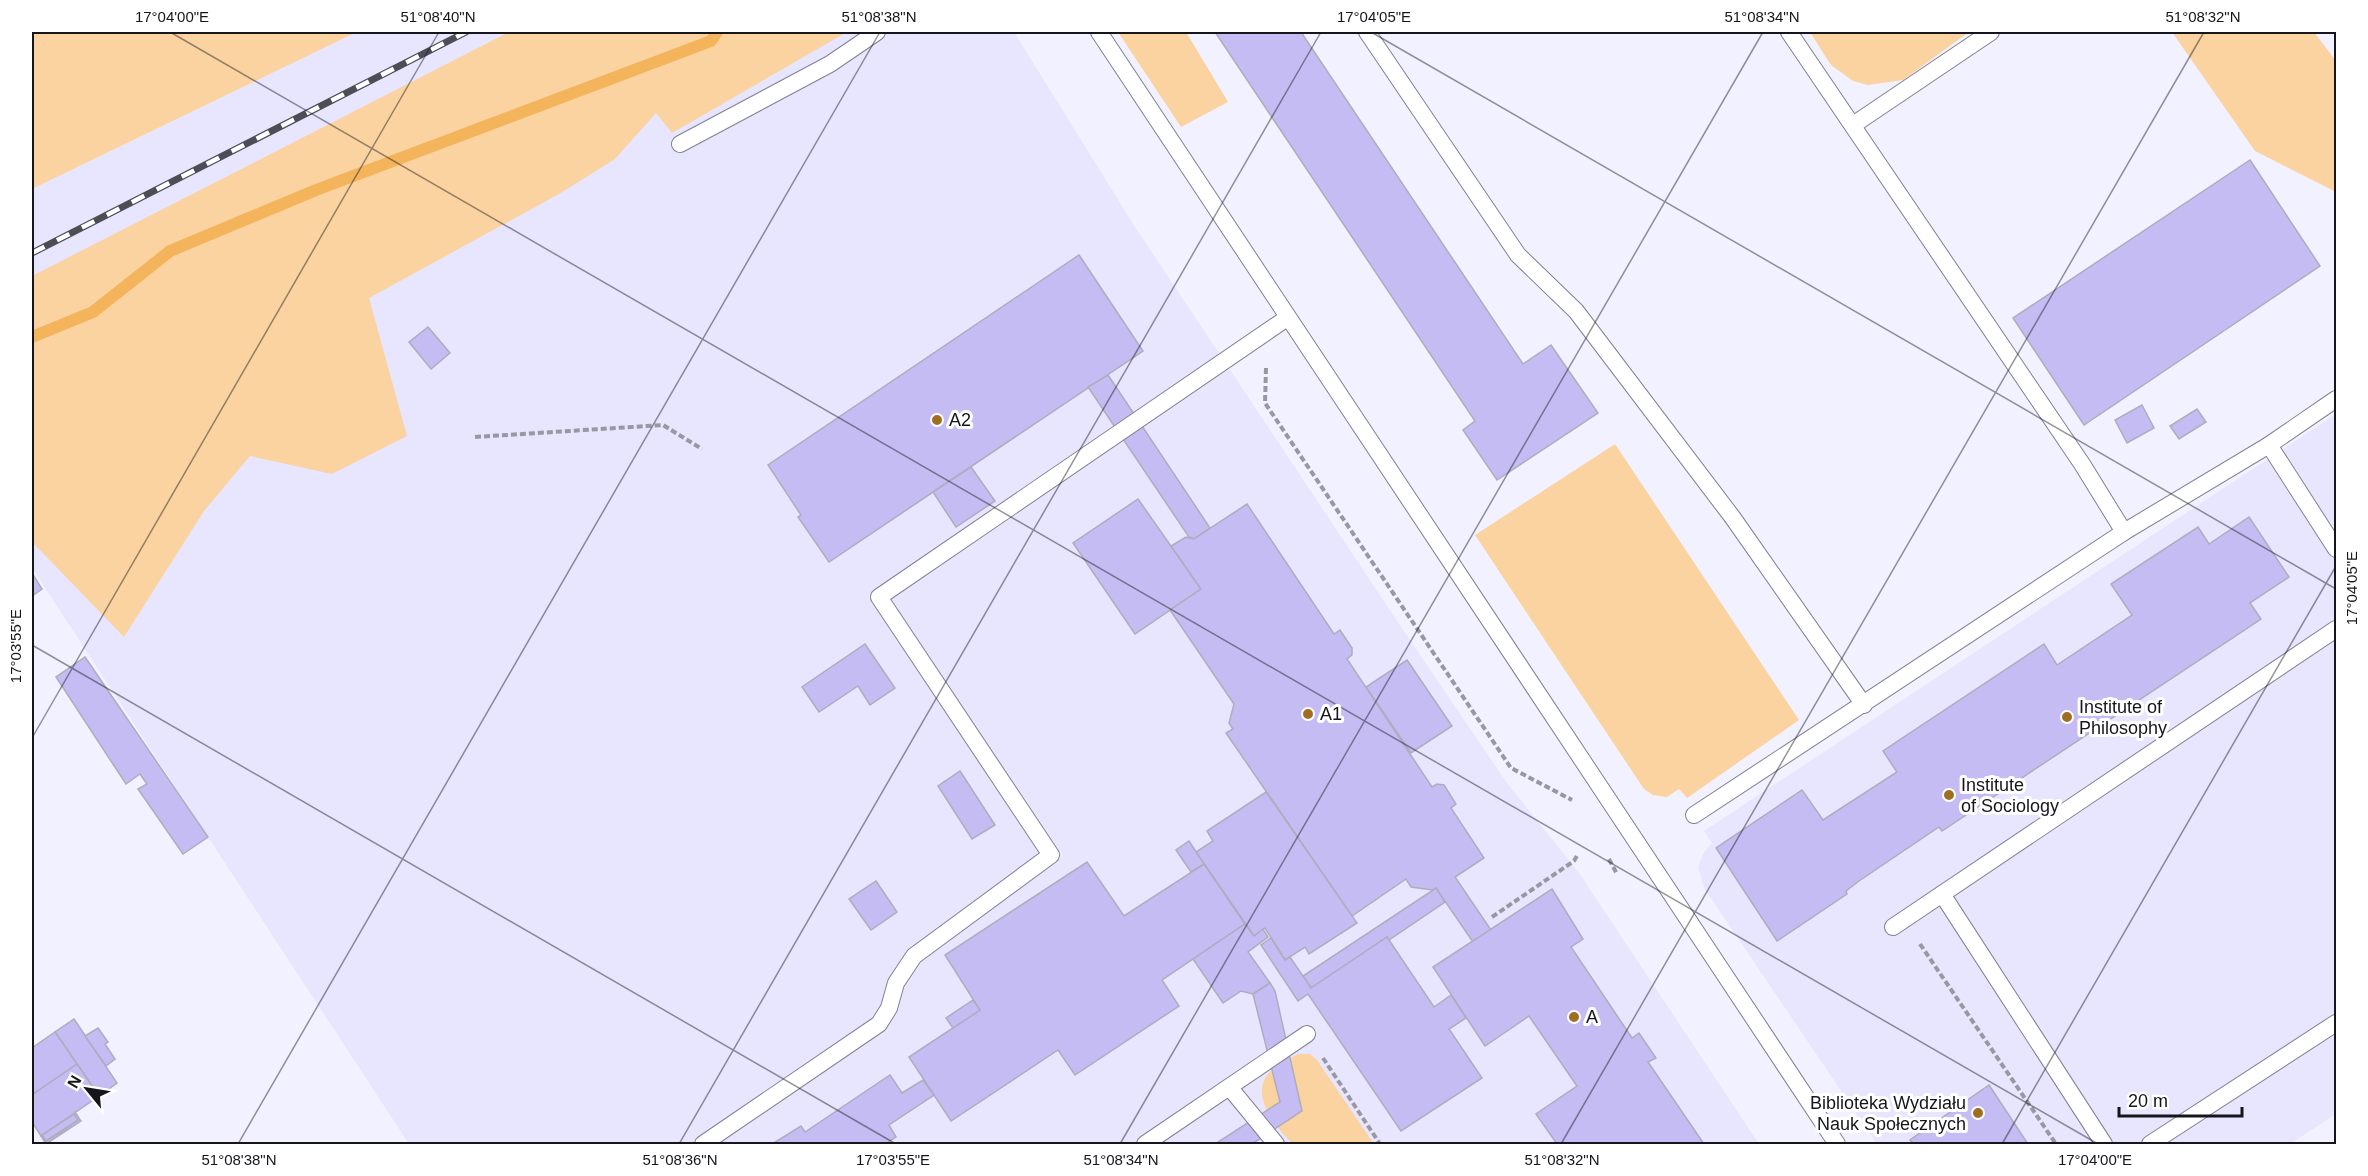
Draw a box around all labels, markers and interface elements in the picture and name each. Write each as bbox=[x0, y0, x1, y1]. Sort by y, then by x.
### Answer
text: 17°04'00"E bbox=[135, 8, 209, 25]
text: 51°08'40"N bbox=[400, 8, 476, 25]
text: 51°08'38"N bbox=[841, 8, 917, 25]
text: 17°04'05"E bbox=[1337, 8, 1411, 25]
text: 51°08'34"N bbox=[1724, 8, 1800, 25]
text: 51°08'32"N bbox=[2165, 8, 2241, 25]
place label: A2 bbox=[949, 410, 971, 430]
marker: A2 bbox=[930, 413, 944, 427]
text: 17°04'05"E bbox=[2343, 551, 2360, 625]
text: 17°03'55"E bbox=[7, 609, 24, 683]
place label: Institute of Philosophy bbox=[2079, 697, 2167, 738]
place label: A1 bbox=[1320, 704, 1342, 724]
marker: A1 bbox=[1301, 707, 1315, 721]
marker: Institute of Philosophy bbox=[2060, 710, 2074, 724]
place label: Institute of Sociology bbox=[1961, 775, 2059, 816]
marker: Institute of Sociology bbox=[1942, 788, 1956, 802]
place label: A bbox=[1586, 1007, 1598, 1027]
marker: A bbox=[1567, 1010, 1581, 1024]
north arrow bbox=[57, 1059, 117, 1119]
text: N bbox=[64, 1072, 85, 1091]
scale bar bbox=[2119, 1080, 2242, 1118]
text: 20 m bbox=[2128, 1091, 2168, 1111]
place label: Biblioteka Wydziału Nauk Społecznych bbox=[1810, 1093, 1966, 1134]
marker: Biblioteka Wydziału Nauk Społecznych bbox=[1971, 1106, 1985, 1120]
text: 51°08'38"N bbox=[201, 1151, 277, 1168]
text: 51°08'36"N bbox=[642, 1151, 718, 1168]
text: 17°03'55"E bbox=[856, 1151, 930, 1168]
text: 51°08'34"N bbox=[1083, 1151, 1159, 1168]
text: 51°08'32"N bbox=[1524, 1151, 1600, 1168]
text: 17°04'00"E bbox=[2058, 1151, 2132, 1168]

